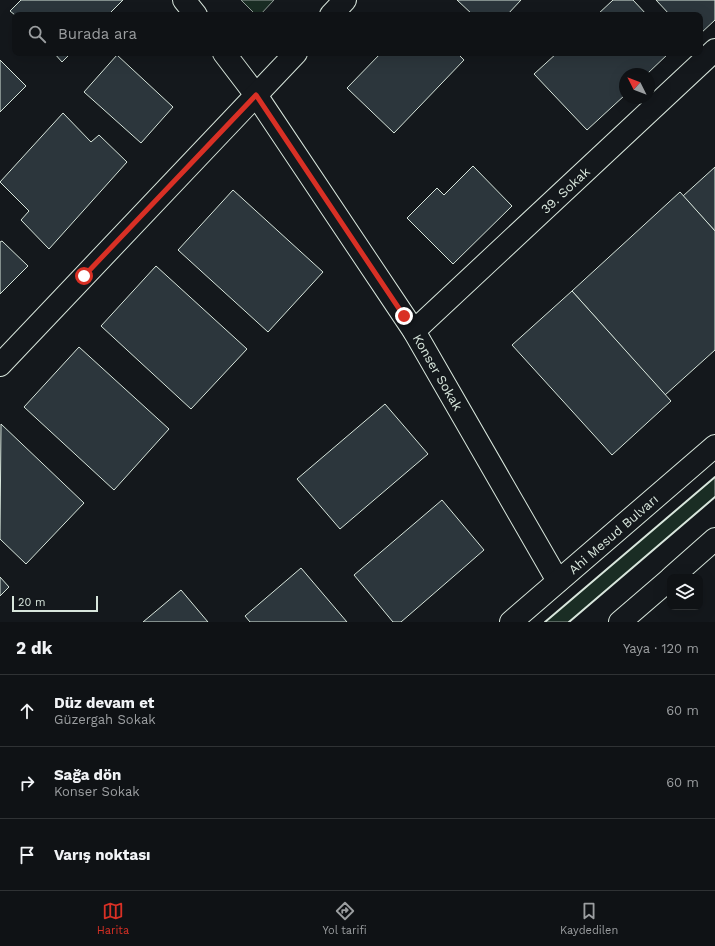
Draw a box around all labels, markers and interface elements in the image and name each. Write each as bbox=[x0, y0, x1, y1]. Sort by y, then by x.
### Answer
search box bbox=[12, 12, 703, 56]
icon: search bbox=[26, 23, 48, 45]
text: Burada ara bbox=[58, 25, 137, 43]
north arrow bbox=[619, 68, 655, 104]
street label: 39. Sokak bbox=[538, 164, 593, 217]
route start bbox=[75, 267, 93, 285]
route end bbox=[395, 307, 413, 325]
street label: Konser Sokak bbox=[410, 331, 466, 414]
street label: Ahi Mesud Bulvarı bbox=[566, 492, 661, 577]
map controls bbox=[667, 574, 703, 610]
button: layers bbox=[667, 574, 703, 610]
scale bar bbox=[12, 594, 98, 613]
text: 20 m bbox=[18, 596, 46, 609]
text: 2 dk bbox=[16, 638, 52, 658]
text: Yaya · 120 m bbox=[623, 641, 699, 656]
text: Düz devam et bbox=[54, 694, 154, 712]
icon: ahead bbox=[16, 700, 38, 722]
text: 60 m bbox=[666, 703, 699, 718]
text: Güzergah Sokak bbox=[54, 712, 156, 727]
text: Sağa dön bbox=[54, 766, 121, 784]
icon: right bbox=[16, 772, 38, 794]
text: 60 m bbox=[666, 775, 699, 790]
text: Konser Sokak bbox=[54, 784, 140, 799]
icon: arrive bbox=[16, 844, 38, 866]
text: Varış noktası bbox=[54, 846, 151, 864]
tab: Harita bbox=[97, 900, 129, 937]
tab: Yol tarifi bbox=[323, 900, 367, 937]
tab: Kaydedilen bbox=[560, 900, 618, 937]

